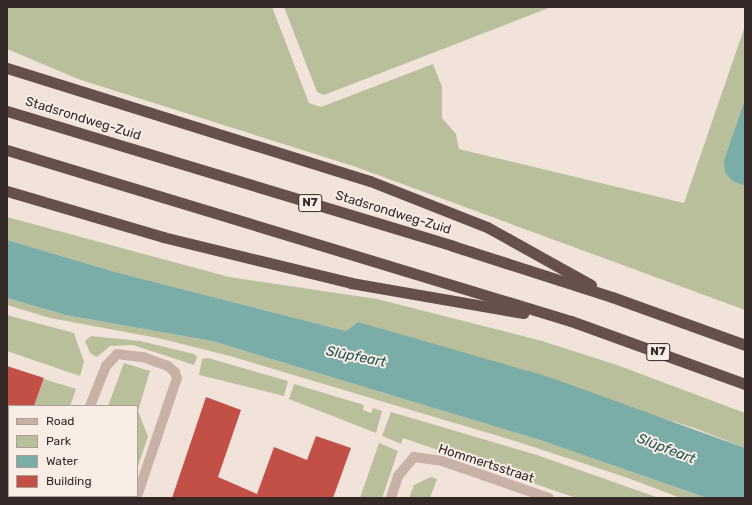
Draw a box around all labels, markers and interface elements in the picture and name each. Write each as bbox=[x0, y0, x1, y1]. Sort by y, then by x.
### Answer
street label: Stadsrondweg-Zuid bbox=[23, 94, 143, 144]
street label: Stadsrondweg-Zuid bbox=[333, 188, 453, 238]
road number: N7 bbox=[298, 193, 322, 213]
road number: N7 bbox=[646, 342, 670, 362]
water label: Slûpfeart bbox=[325, 343, 387, 371]
legend bbox=[8, 405, 138, 497]
text: Road bbox=[46, 414, 74, 428]
water label: Slûpfeart bbox=[635, 430, 697, 468]
text: Park bbox=[46, 434, 71, 448]
street label: Hommertsstraat bbox=[436, 441, 536, 487]
text: Water bbox=[46, 454, 78, 468]
text: Building bbox=[46, 474, 92, 488]

